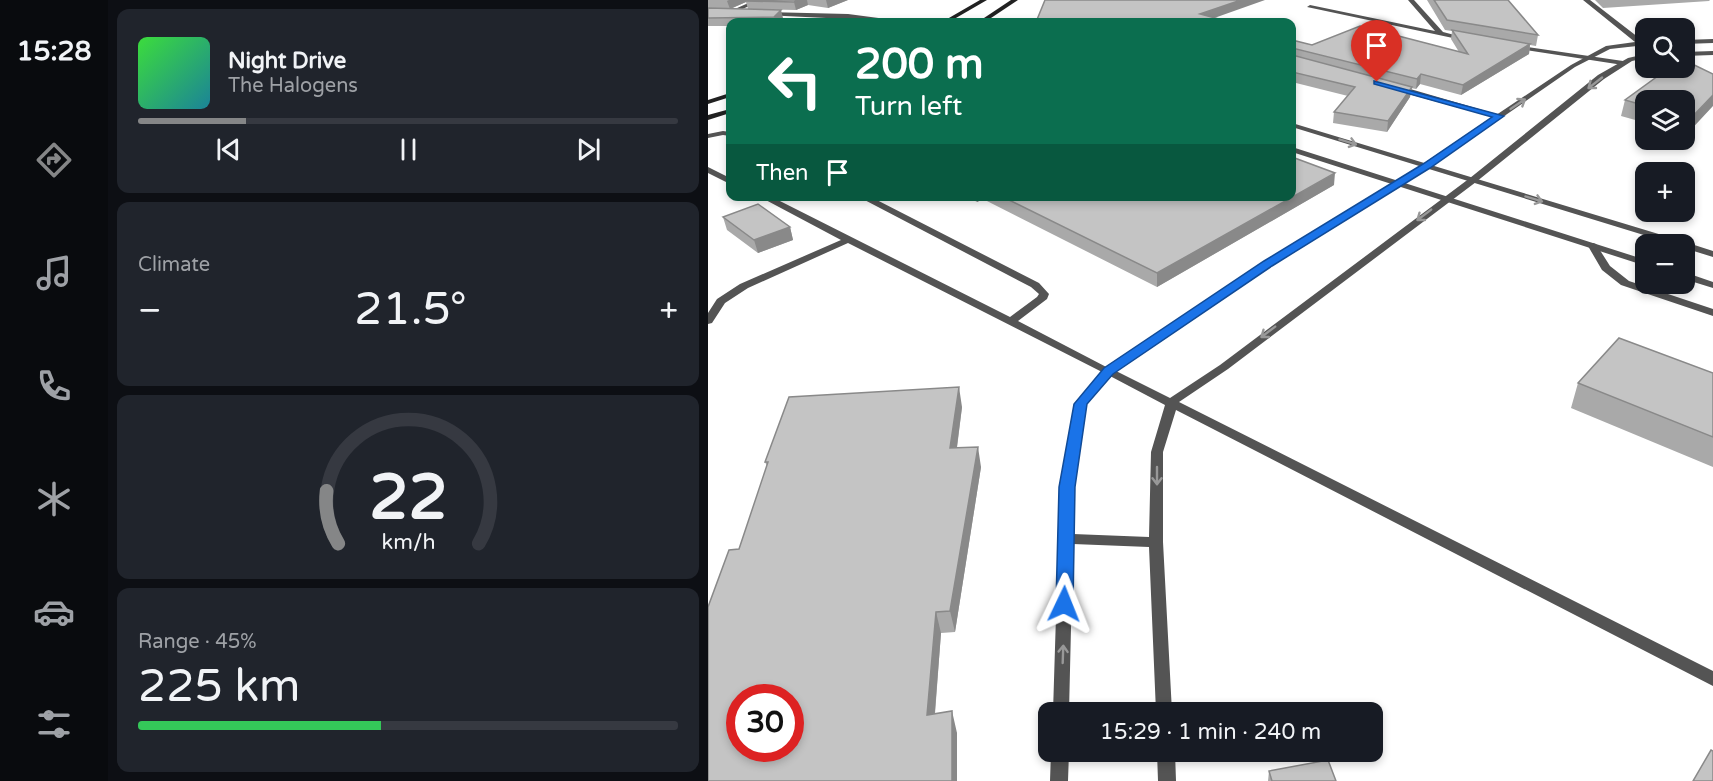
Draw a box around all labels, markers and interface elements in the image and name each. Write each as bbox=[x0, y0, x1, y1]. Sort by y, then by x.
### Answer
map controls bbox=[1635, 18, 1695, 294]
button: search bbox=[1635, 18, 1695, 78]
pin bbox=[1351, 20, 1402, 82]
icon: arrive bbox=[1360, 29, 1393, 62]
text: 15:28 bbox=[17, 35, 91, 68]
text: 200 m bbox=[855, 39, 984, 90]
icon: left bbox=[756, 42, 834, 120]
text: Night Drive bbox=[228, 48, 346, 74]
text: The Halogens bbox=[228, 74, 358, 98]
one-way arrow bbox=[1587, 76, 1603, 89]
text: Turn left bbox=[855, 90, 962, 123]
button: layers bbox=[1635, 90, 1695, 150]
one-way arrow bbox=[1509, 98, 1525, 110]
icon: previous bbox=[212, 133, 245, 166]
icon: pause bbox=[392, 133, 425, 166]
icon: next bbox=[572, 133, 605, 166]
one-way arrow bbox=[1338, 137, 1357, 148]
icon: directions bbox=[33, 139, 75, 181]
icon: arrive bbox=[821, 156, 854, 189]
text: Then bbox=[756, 160, 809, 186]
button: + bbox=[1635, 162, 1695, 222]
one-way arrow bbox=[1524, 194, 1543, 205]
one-way arrow bbox=[1416, 208, 1432, 221]
button: − bbox=[1635, 234, 1695, 294]
icon: music bbox=[33, 252, 75, 294]
text: Climate bbox=[138, 253, 210, 277]
text: 21.5° bbox=[354, 283, 467, 337]
text: − bbox=[138, 291, 162, 330]
text: + bbox=[659, 291, 678, 330]
one-way arrow bbox=[1261, 326, 1277, 338]
icon: phone bbox=[33, 365, 75, 407]
text: 22 bbox=[369, 461, 447, 536]
one-way arrow bbox=[1151, 465, 1163, 485]
icon: climate bbox=[33, 478, 75, 520]
text: km/h bbox=[381, 529, 435, 555]
position arrow bbox=[1032, 572, 1096, 636]
icon: car bbox=[33, 591, 75, 633]
text: Range · 45% bbox=[138, 630, 257, 654]
one-way arrow bbox=[1057, 645, 1068, 665]
text: 225 km bbox=[138, 660, 300, 714]
speed limit sign: 30 bbox=[726, 684, 804, 762]
icon: filters bbox=[33, 703, 75, 745]
text: 15:29 · 1 min · 240 m bbox=[1100, 719, 1321, 745]

